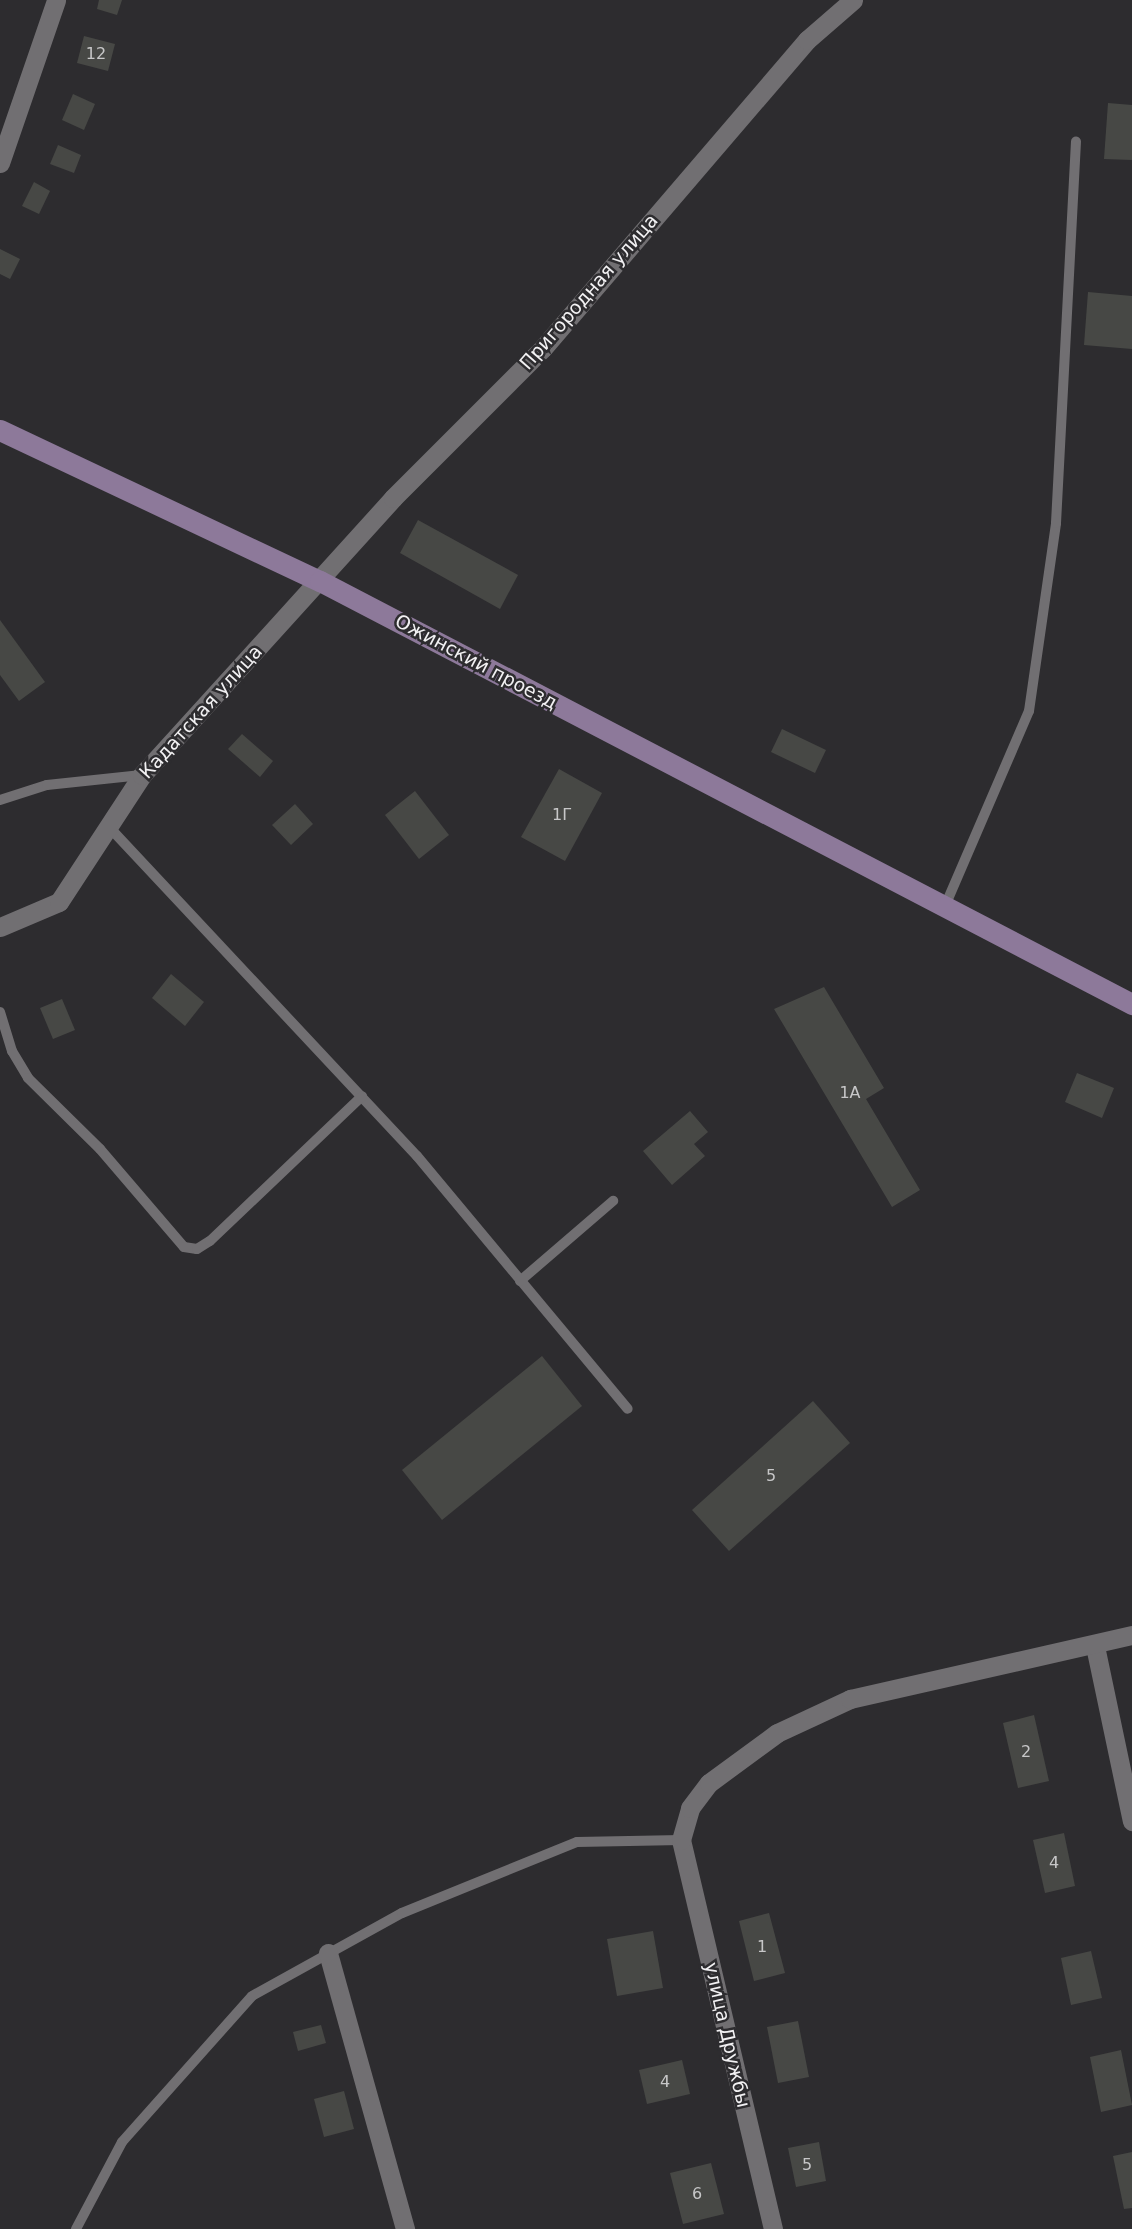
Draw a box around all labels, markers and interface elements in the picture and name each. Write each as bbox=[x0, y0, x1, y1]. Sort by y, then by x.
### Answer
house number: 12 bbox=[86, 44, 106, 64]
street label: Пригородная улица bbox=[515, 209, 663, 375]
street label: Ожинский проезд bbox=[391, 610, 561, 714]
street label: Кадатская улица bbox=[135, 640, 267, 784]
house number: 1Г bbox=[552, 805, 572, 825]
house number: 1А bbox=[839, 1083, 861, 1103]
house number: 5 bbox=[766, 1466, 776, 1486]
house number: 2 bbox=[1021, 1742, 1031, 1762]
house number: 4 bbox=[1049, 1853, 1059, 1873]
house number: 1 bbox=[757, 1937, 767, 1957]
street label: улица Дружбы bbox=[699, 1960, 755, 2110]
house number: 4 bbox=[660, 2072, 670, 2092]
house number: 5 bbox=[802, 2155, 812, 2175]
house number: 6 bbox=[692, 2184, 702, 2204]

